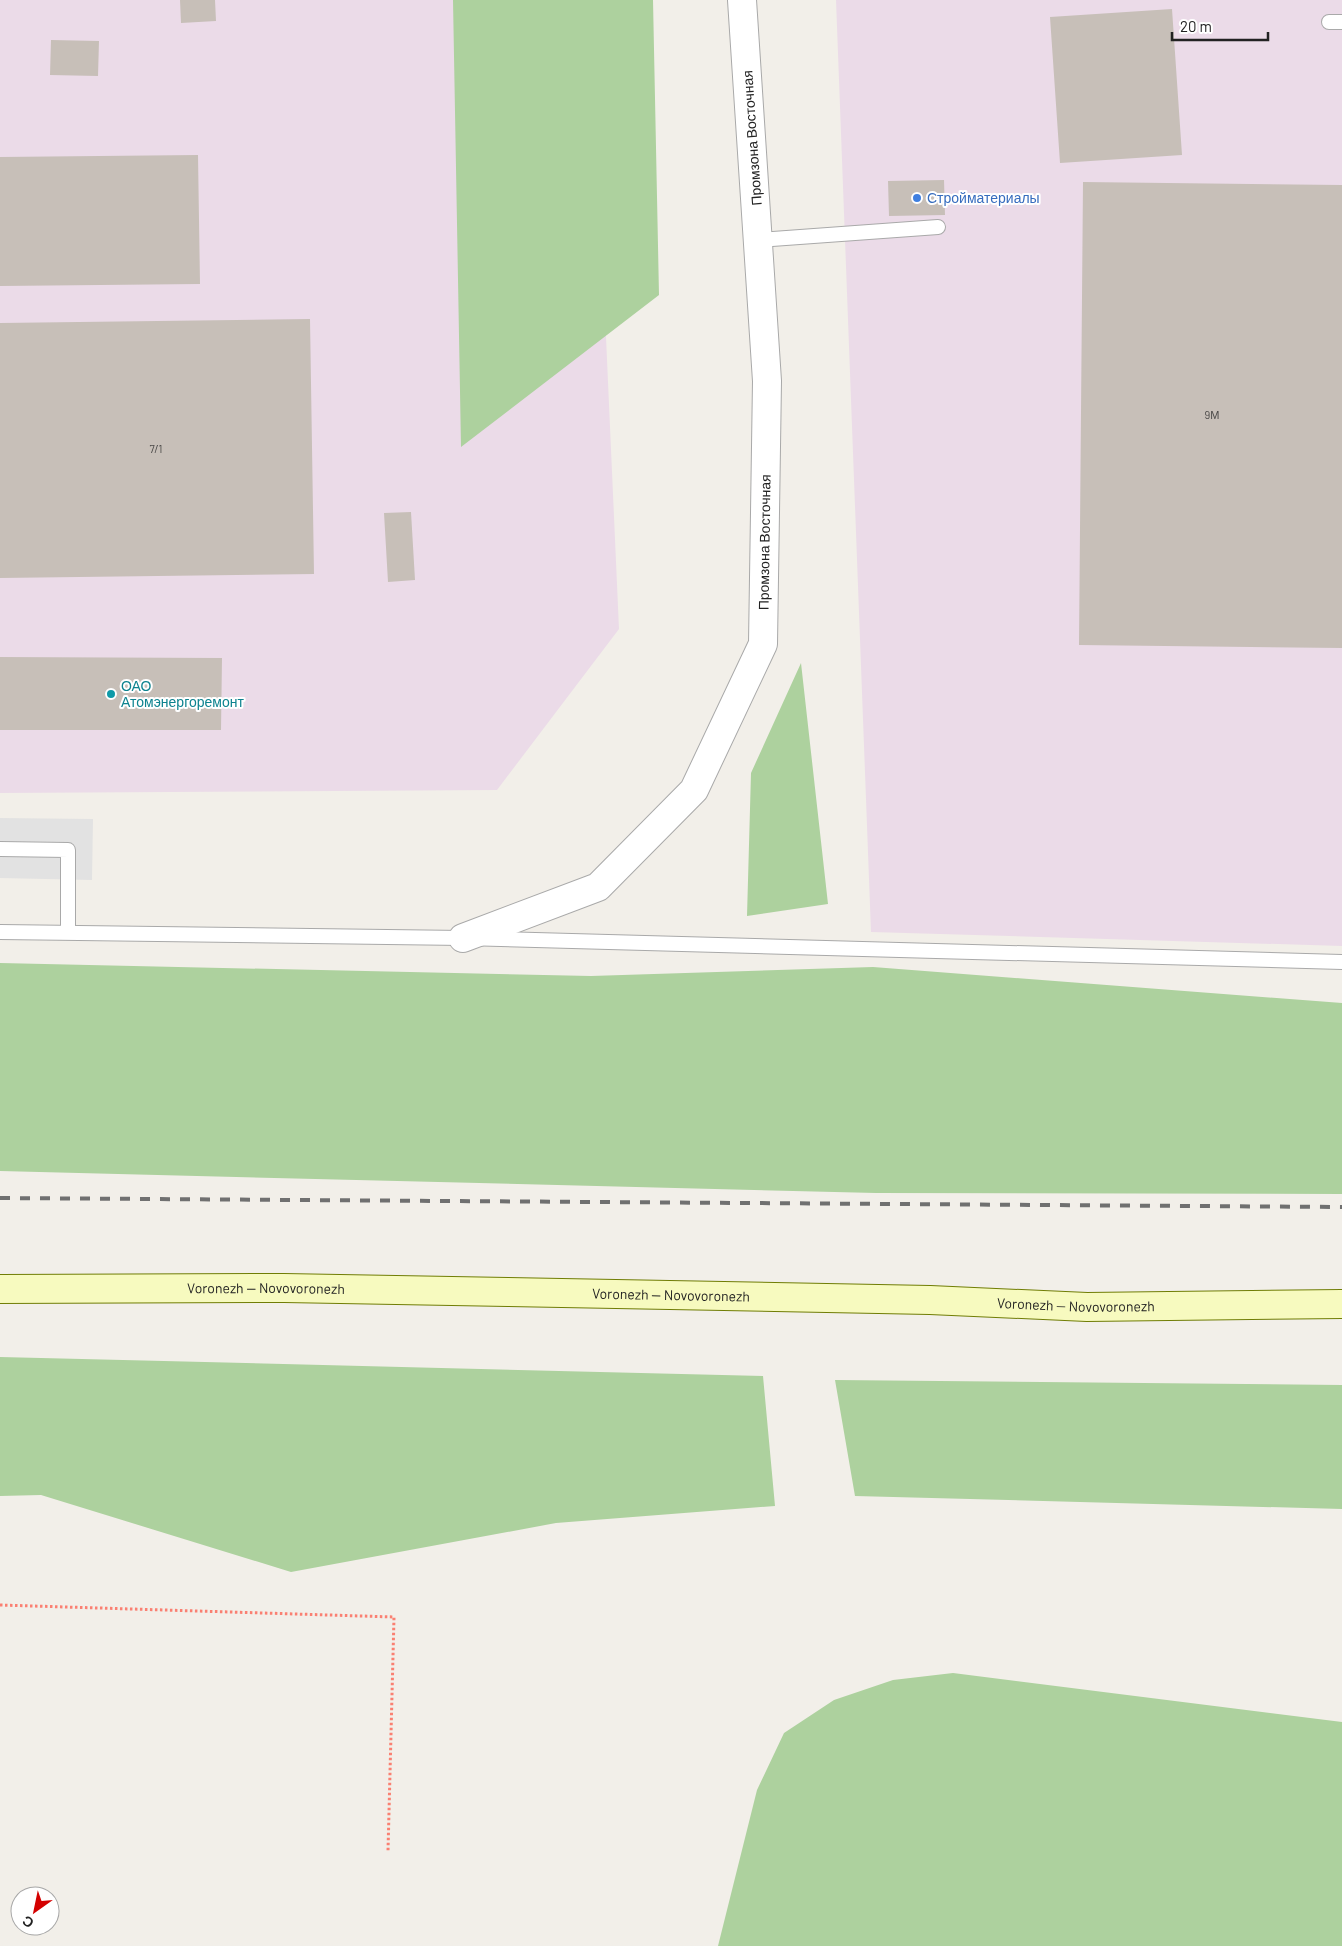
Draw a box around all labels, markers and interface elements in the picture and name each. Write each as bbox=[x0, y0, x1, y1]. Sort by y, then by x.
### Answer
scale bar bbox=[1172, 10, 1268, 42]
text: 20 m bbox=[1180, 17, 1212, 35]
street label: Промзона Восточная bbox=[738, 70, 765, 206]
place label: Стройматериалы bbox=[927, 189, 1040, 206]
marker: Стройматериалы bbox=[911, 192, 923, 204]
house number: 9М bbox=[1205, 408, 1219, 421]
house number: 7/1 bbox=[150, 442, 162, 455]
street label: Промзона Восточная bbox=[755, 474, 774, 610]
place label: ОАО Атомэнергоремонт bbox=[121, 677, 244, 710]
marker: ОАО Атомэнергоремонт bbox=[105, 688, 117, 700]
street label: Voronezh — Novovoronezh bbox=[187, 1279, 345, 1297]
street label: Voronezh — Novovoronezh bbox=[592, 1285, 750, 1305]
street label: Voronezh — Novovoronezh bbox=[997, 1294, 1155, 1315]
north arrow bbox=[10, 1886, 60, 1936]
text: С bbox=[19, 1912, 37, 1932]

